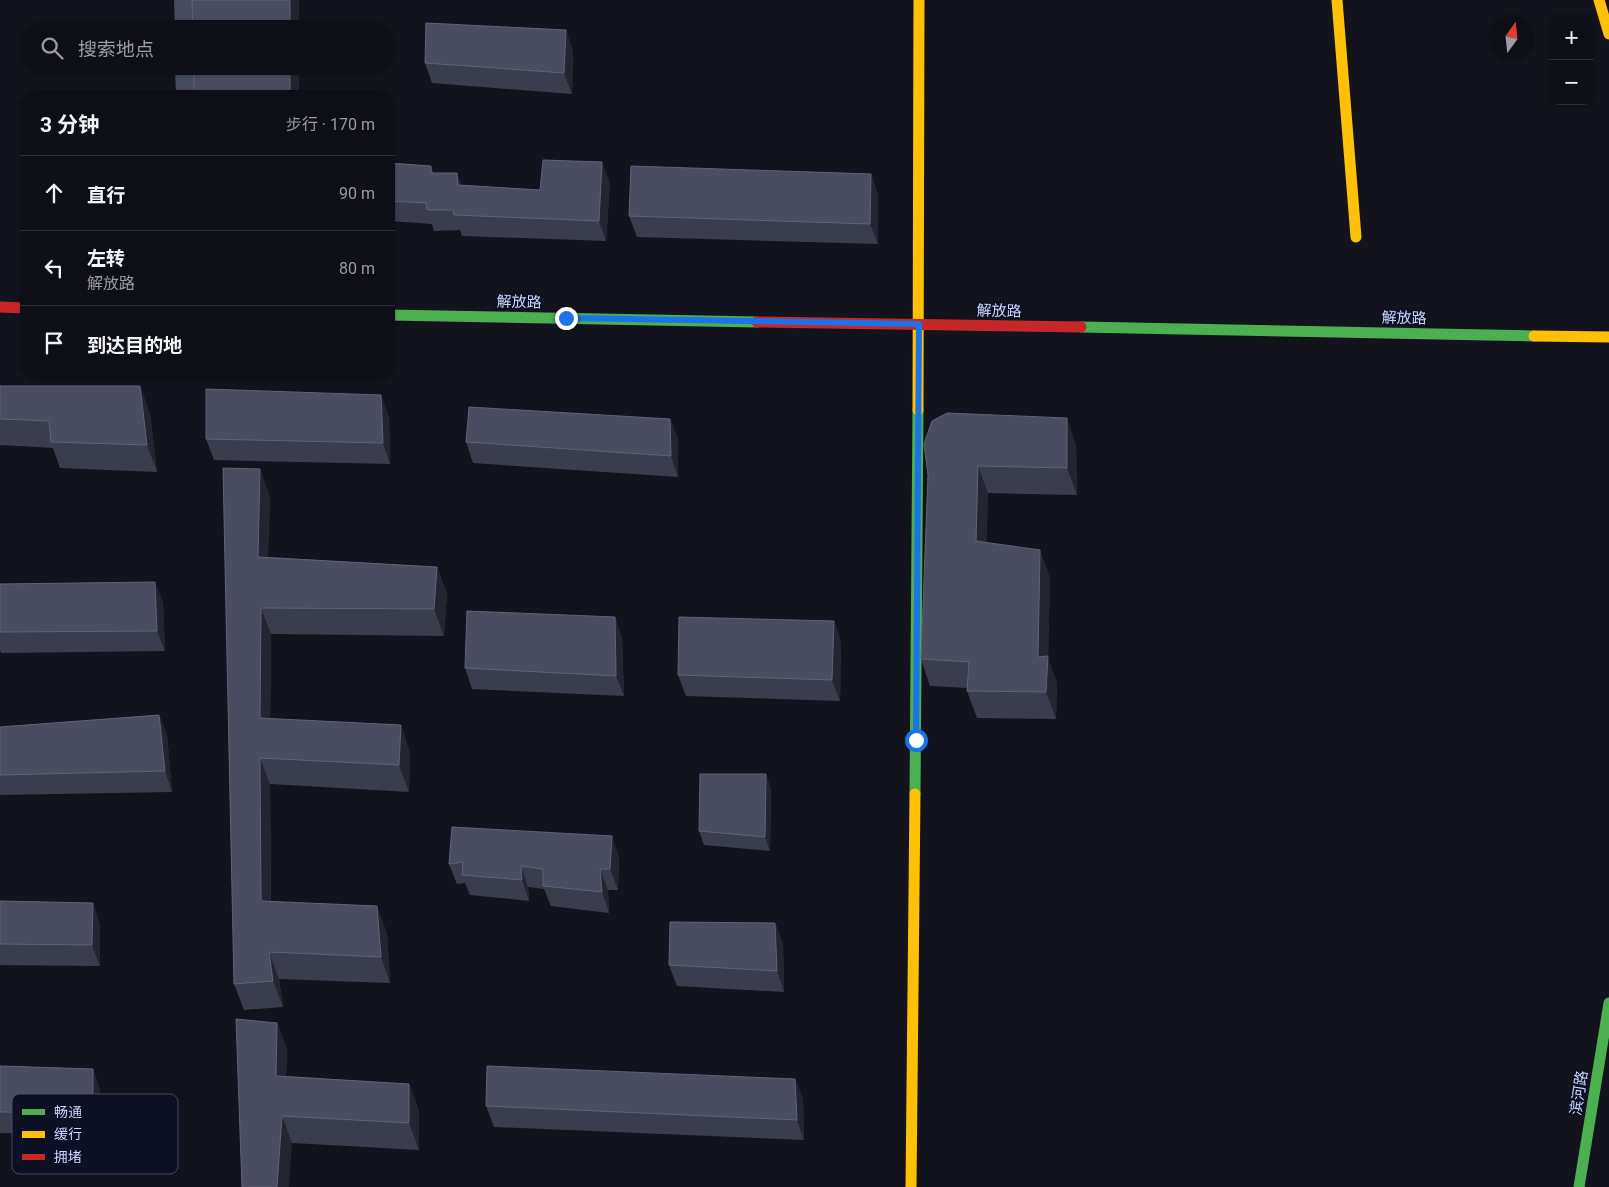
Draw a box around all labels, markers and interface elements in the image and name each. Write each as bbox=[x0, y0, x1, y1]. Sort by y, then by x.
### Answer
north arrow bbox=[1489, 15, 1534, 60]
map controls bbox=[1549, 15, 1594, 105]
button: + bbox=[1549, 15, 1594, 60]
search box bbox=[20, 20, 395, 75]
icon: search bbox=[38, 34, 66, 62]
text: 搜索地点 bbox=[78, 38, 154, 61]
button: − bbox=[1549, 60, 1594, 105]
text: 3 分钟 bbox=[40, 113, 99, 137]
text: 步行 · 170 m bbox=[286, 115, 375, 134]
icon: ahead bbox=[40, 179, 68, 207]
text: 直行 bbox=[87, 184, 125, 207]
text: 90 m bbox=[339, 184, 375, 203]
text: 左转 bbox=[87, 247, 125, 270]
icon: left bbox=[40, 254, 68, 282]
text: 80 m bbox=[339, 259, 375, 278]
text: 解放路 bbox=[87, 274, 135, 293]
street label: 解放路 bbox=[496, 293, 542, 311]
street label: 解放路 bbox=[976, 302, 1022, 320]
route end bbox=[555, 307, 578, 330]
street label: 解放路 bbox=[1381, 309, 1427, 327]
icon: arrive bbox=[40, 329, 68, 357]
text: 到达目的地 bbox=[87, 334, 182, 357]
route start bbox=[905, 729, 928, 752]
street label: 滨河路 bbox=[1567, 1069, 1591, 1117]
legend bbox=[12, 1094, 178, 1174]
text: 畅通 bbox=[54, 1104, 82, 1120]
text: 缓行 bbox=[54, 1126, 82, 1142]
text: 拥堵 bbox=[54, 1149, 82, 1165]

